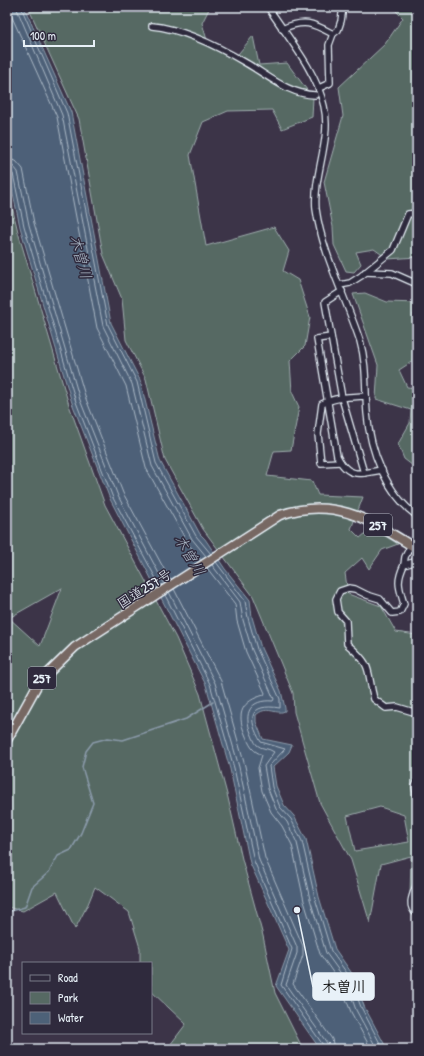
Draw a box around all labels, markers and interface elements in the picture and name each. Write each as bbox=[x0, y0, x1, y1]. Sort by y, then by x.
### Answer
scale bar bbox=[24, 22, 94, 48]
text: 100 m bbox=[30, 27, 56, 44]
water label: 木曽川 bbox=[65, 233, 97, 281]
road number: 257 bbox=[364, 514, 392, 536]
water label: 木曽川 bbox=[169, 530, 211, 580]
street label: 国道257号 bbox=[113, 564, 175, 612]
road number: 257 bbox=[28, 667, 56, 689]
legend bbox=[22, 962, 152, 1034]
text: Road bbox=[58, 969, 78, 986]
callout: 木曽川 bbox=[313, 973, 374, 1000]
text: 木曽川 bbox=[321, 976, 367, 997]
text: Park bbox=[58, 989, 78, 1006]
text: Water bbox=[58, 1009, 84, 1026]

